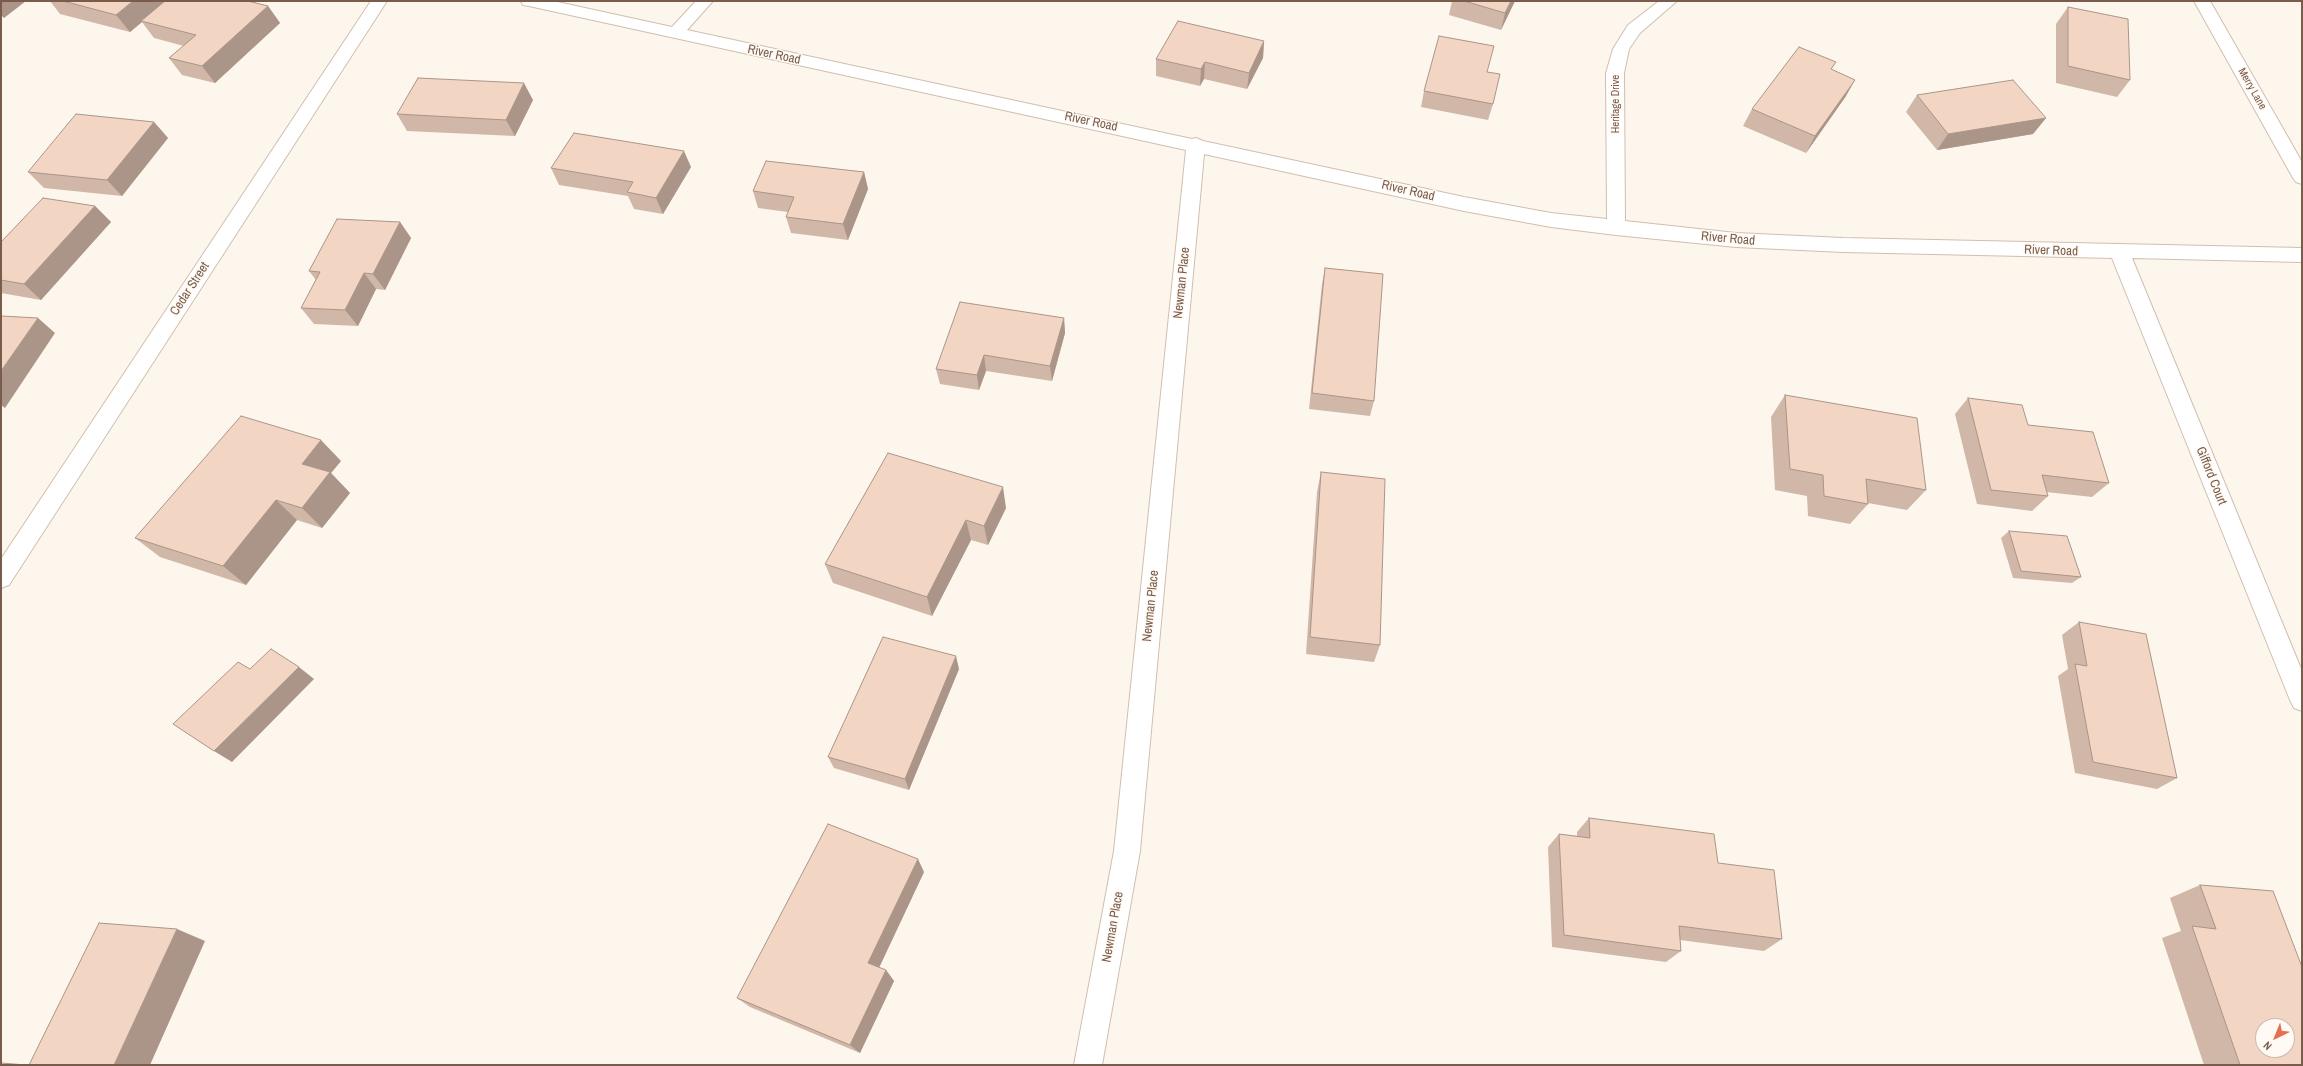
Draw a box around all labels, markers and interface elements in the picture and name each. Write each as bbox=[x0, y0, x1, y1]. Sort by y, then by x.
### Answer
street label: River Road bbox=[746, 42, 802, 68]
street label: Merry Lane bbox=[2235, 66, 2269, 112]
street label: Heritage Drive bbox=[1609, 75, 1623, 133]
street label: River Road bbox=[1063, 109, 1119, 135]
street label: River Road bbox=[1380, 177, 1436, 205]
street label: River Road bbox=[1700, 229, 1756, 249]
street label: River Road bbox=[2024, 242, 2078, 260]
street label: Newman Place bbox=[1170, 247, 1194, 319]
street label: Cedar Street bbox=[167, 259, 213, 319]
street label: Gifford Court bbox=[2192, 445, 2230, 507]
street label: Newman Place bbox=[1139, 570, 1163, 642]
street label: Newman Place bbox=[1099, 890, 1127, 964]
north arrow bbox=[2255, 1018, 2295, 1058]
text: N bbox=[2260, 1039, 2275, 1053]

